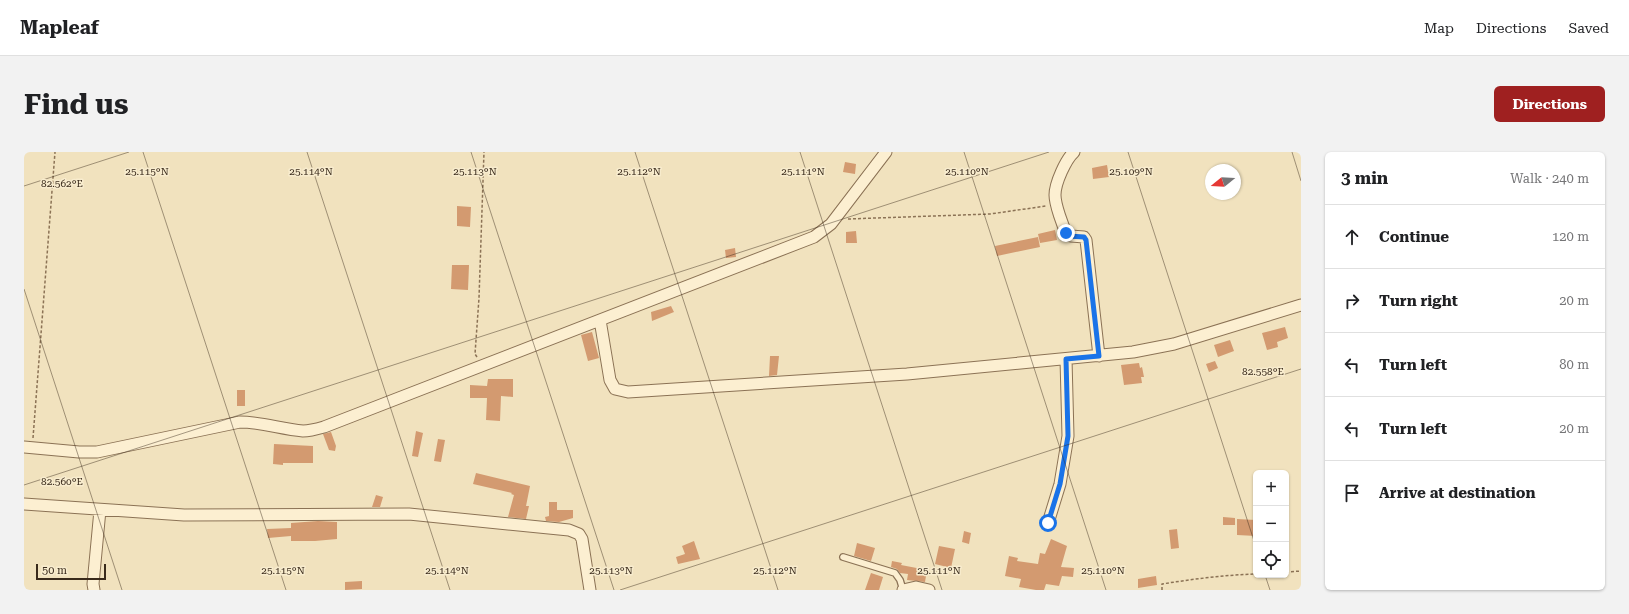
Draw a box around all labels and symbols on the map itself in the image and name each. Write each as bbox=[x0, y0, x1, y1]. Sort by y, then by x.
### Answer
north arrow bbox=[1205, 164, 1241, 200]
text: 25.115°N bbox=[125, 166, 169, 177]
text: 25.114°N bbox=[289, 166, 333, 177]
text: 25.113°N bbox=[453, 166, 497, 177]
text: 25.112°N bbox=[617, 166, 661, 177]
text: 25.111°N bbox=[781, 166, 825, 177]
text: 25.110°N bbox=[945, 166, 989, 177]
text: 25.109°N bbox=[1109, 166, 1153, 177]
text: 82.562°E bbox=[41, 178, 83, 189]
route end bbox=[1057, 224, 1075, 242]
text: 82.558°E bbox=[1242, 366, 1284, 377]
text: 82.560°E bbox=[41, 476, 83, 487]
route start bbox=[1039, 514, 1057, 532]
scale bar bbox=[36, 562, 106, 581]
text: 25.115°N bbox=[261, 565, 305, 576]
text: 25.114°N bbox=[425, 565, 469, 576]
text: 25.113°N bbox=[589, 565, 633, 576]
text: 25.112°N bbox=[753, 565, 797, 576]
text: 25.111°N bbox=[917, 565, 961, 576]
text: 25.110°N bbox=[1081, 565, 1125, 576]

